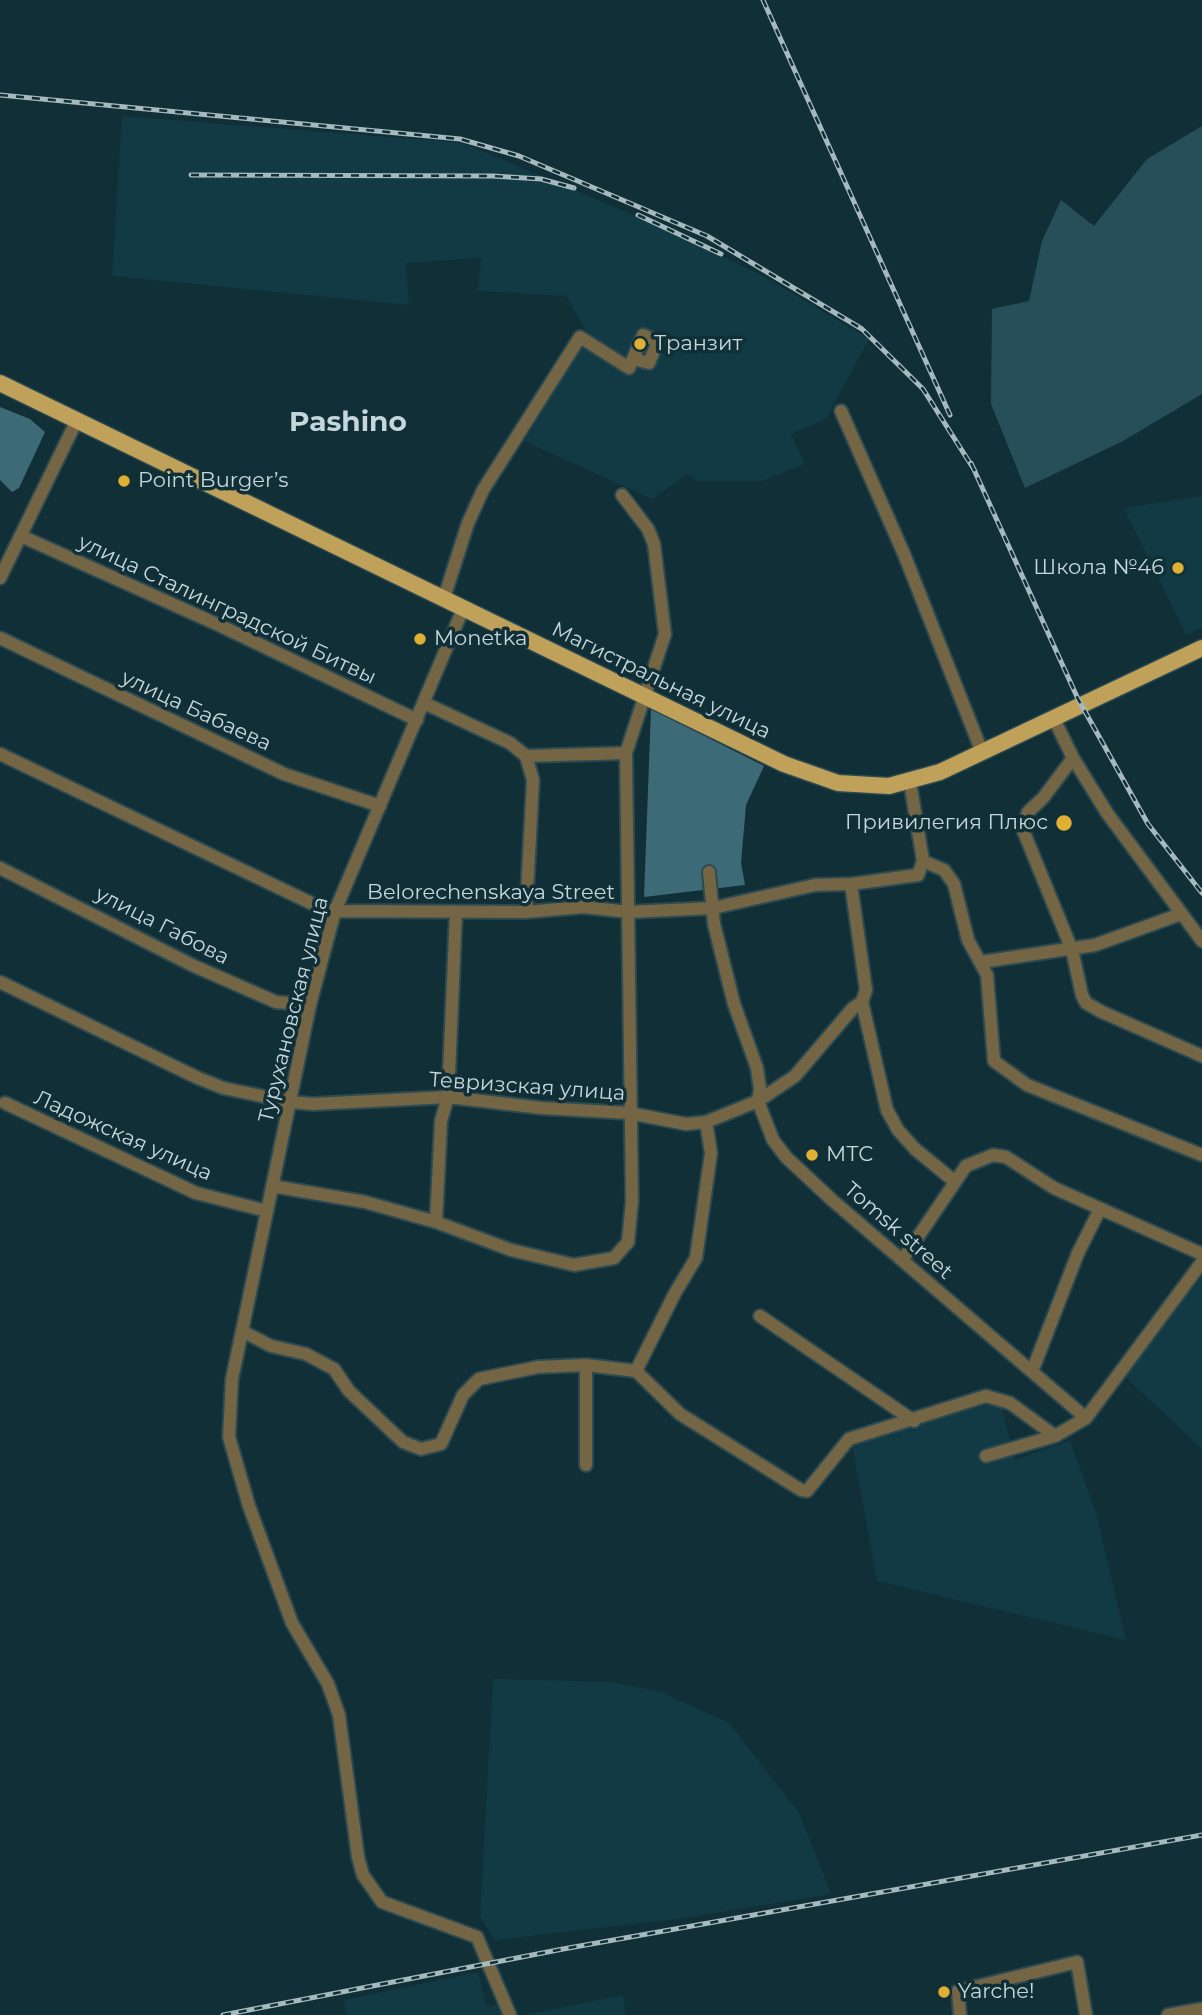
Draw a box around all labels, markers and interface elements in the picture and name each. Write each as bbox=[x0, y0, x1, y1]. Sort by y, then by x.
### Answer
place label: Транзит bbox=[654, 331, 742, 357]
marker: Транзит bbox=[632, 336, 648, 352]
district label: Pashino bbox=[289, 406, 407, 440]
place label: Point Burger’s bbox=[138, 468, 288, 494]
marker: Point Burger’s bbox=[116, 473, 132, 489]
street label: улица Сталинградской Битвы bbox=[74, 530, 380, 690]
place label: Школа №46 bbox=[1033, 555, 1164, 581]
marker: Школа №46 bbox=[1170, 560, 1186, 576]
street label: Магистральная улица bbox=[547, 617, 775, 745]
place label: Monetka bbox=[434, 626, 527, 652]
marker: Monetka bbox=[412, 631, 428, 647]
street label: улица Бабаева bbox=[117, 665, 275, 757]
place label: Привилегия Плюс bbox=[845, 810, 1048, 836]
marker: Привилегия Плюс bbox=[1054, 813, 1074, 833]
street label: Belorechenskaya Street bbox=[367, 880, 615, 906]
street label: улица Габова bbox=[91, 881, 233, 971]
street label: Турухановская улица bbox=[254, 894, 334, 1126]
street label: Тевризская улица bbox=[428, 1068, 626, 1106]
street label: Ладожская улица bbox=[30, 1085, 216, 1187]
place label: МТС bbox=[826, 1142, 873, 1168]
marker: МТС bbox=[804, 1147, 820, 1163]
street label: Tomsk street bbox=[839, 1177, 957, 1285]
place label: Yarche! bbox=[958, 1979, 1035, 2005]
marker: Yarche! bbox=[936, 1984, 952, 2000]

